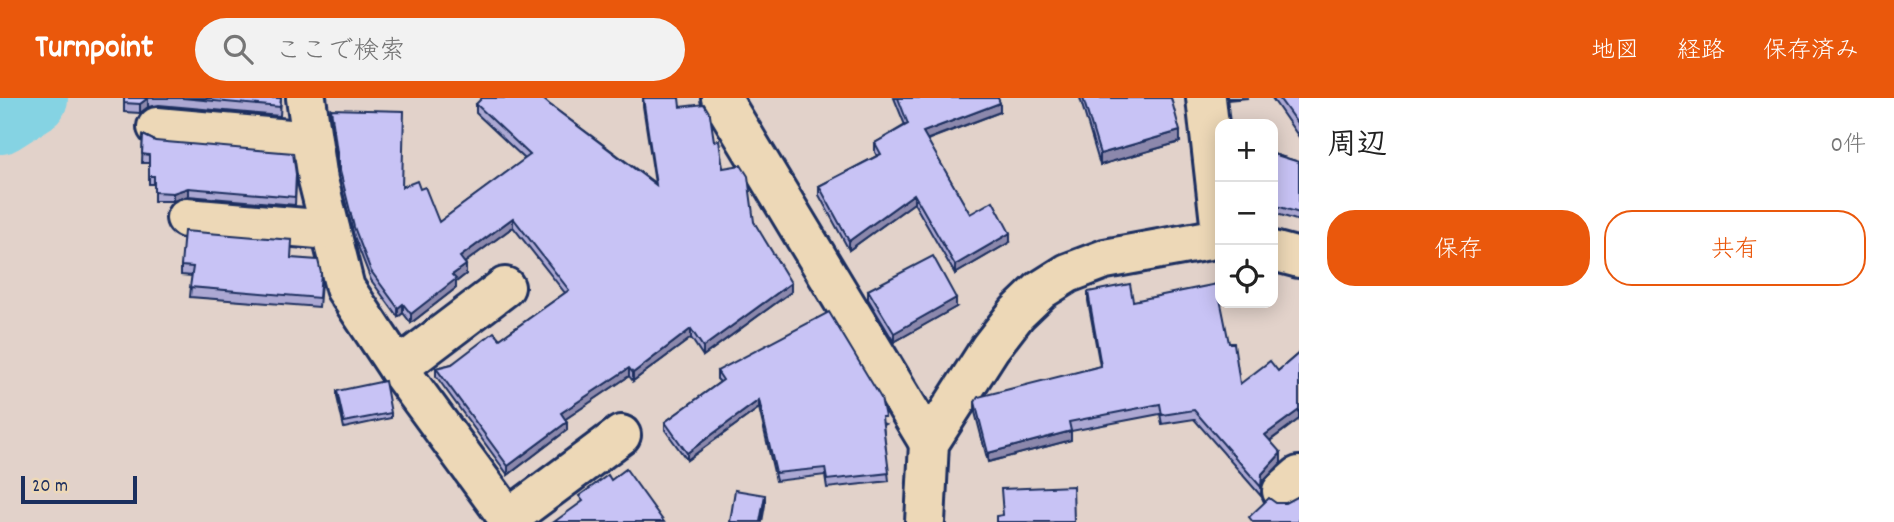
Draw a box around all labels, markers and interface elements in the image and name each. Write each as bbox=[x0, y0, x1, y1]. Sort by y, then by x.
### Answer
search box bbox=[195, 18, 685, 81]
text: Turnpoint bbox=[35, 26, 153, 73]
icon: search bbox=[219, 30, 257, 68]
text: ここで検索 bbox=[275, 34, 405, 71]
text: 地図 bbox=[1591, 35, 1639, 69]
text: 経路 bbox=[1677, 35, 1725, 69]
text: 保存済み bbox=[1763, 35, 1859, 69]
map controls bbox=[1215, 119, 1278, 308]
button: + bbox=[1215, 119, 1278, 182]
text: 周辺 bbox=[1327, 126, 1387, 169]
text: 0件 bbox=[1830, 130, 1866, 163]
button: − bbox=[1215, 182, 1278, 245]
button: 保存 bbox=[1327, 210, 1590, 286]
button: 共有 bbox=[1604, 210, 1866, 286]
button: locate bbox=[1215, 245, 1278, 308]
scale bar bbox=[21, 473, 136, 505]
text: 20 m bbox=[32, 474, 68, 501]

